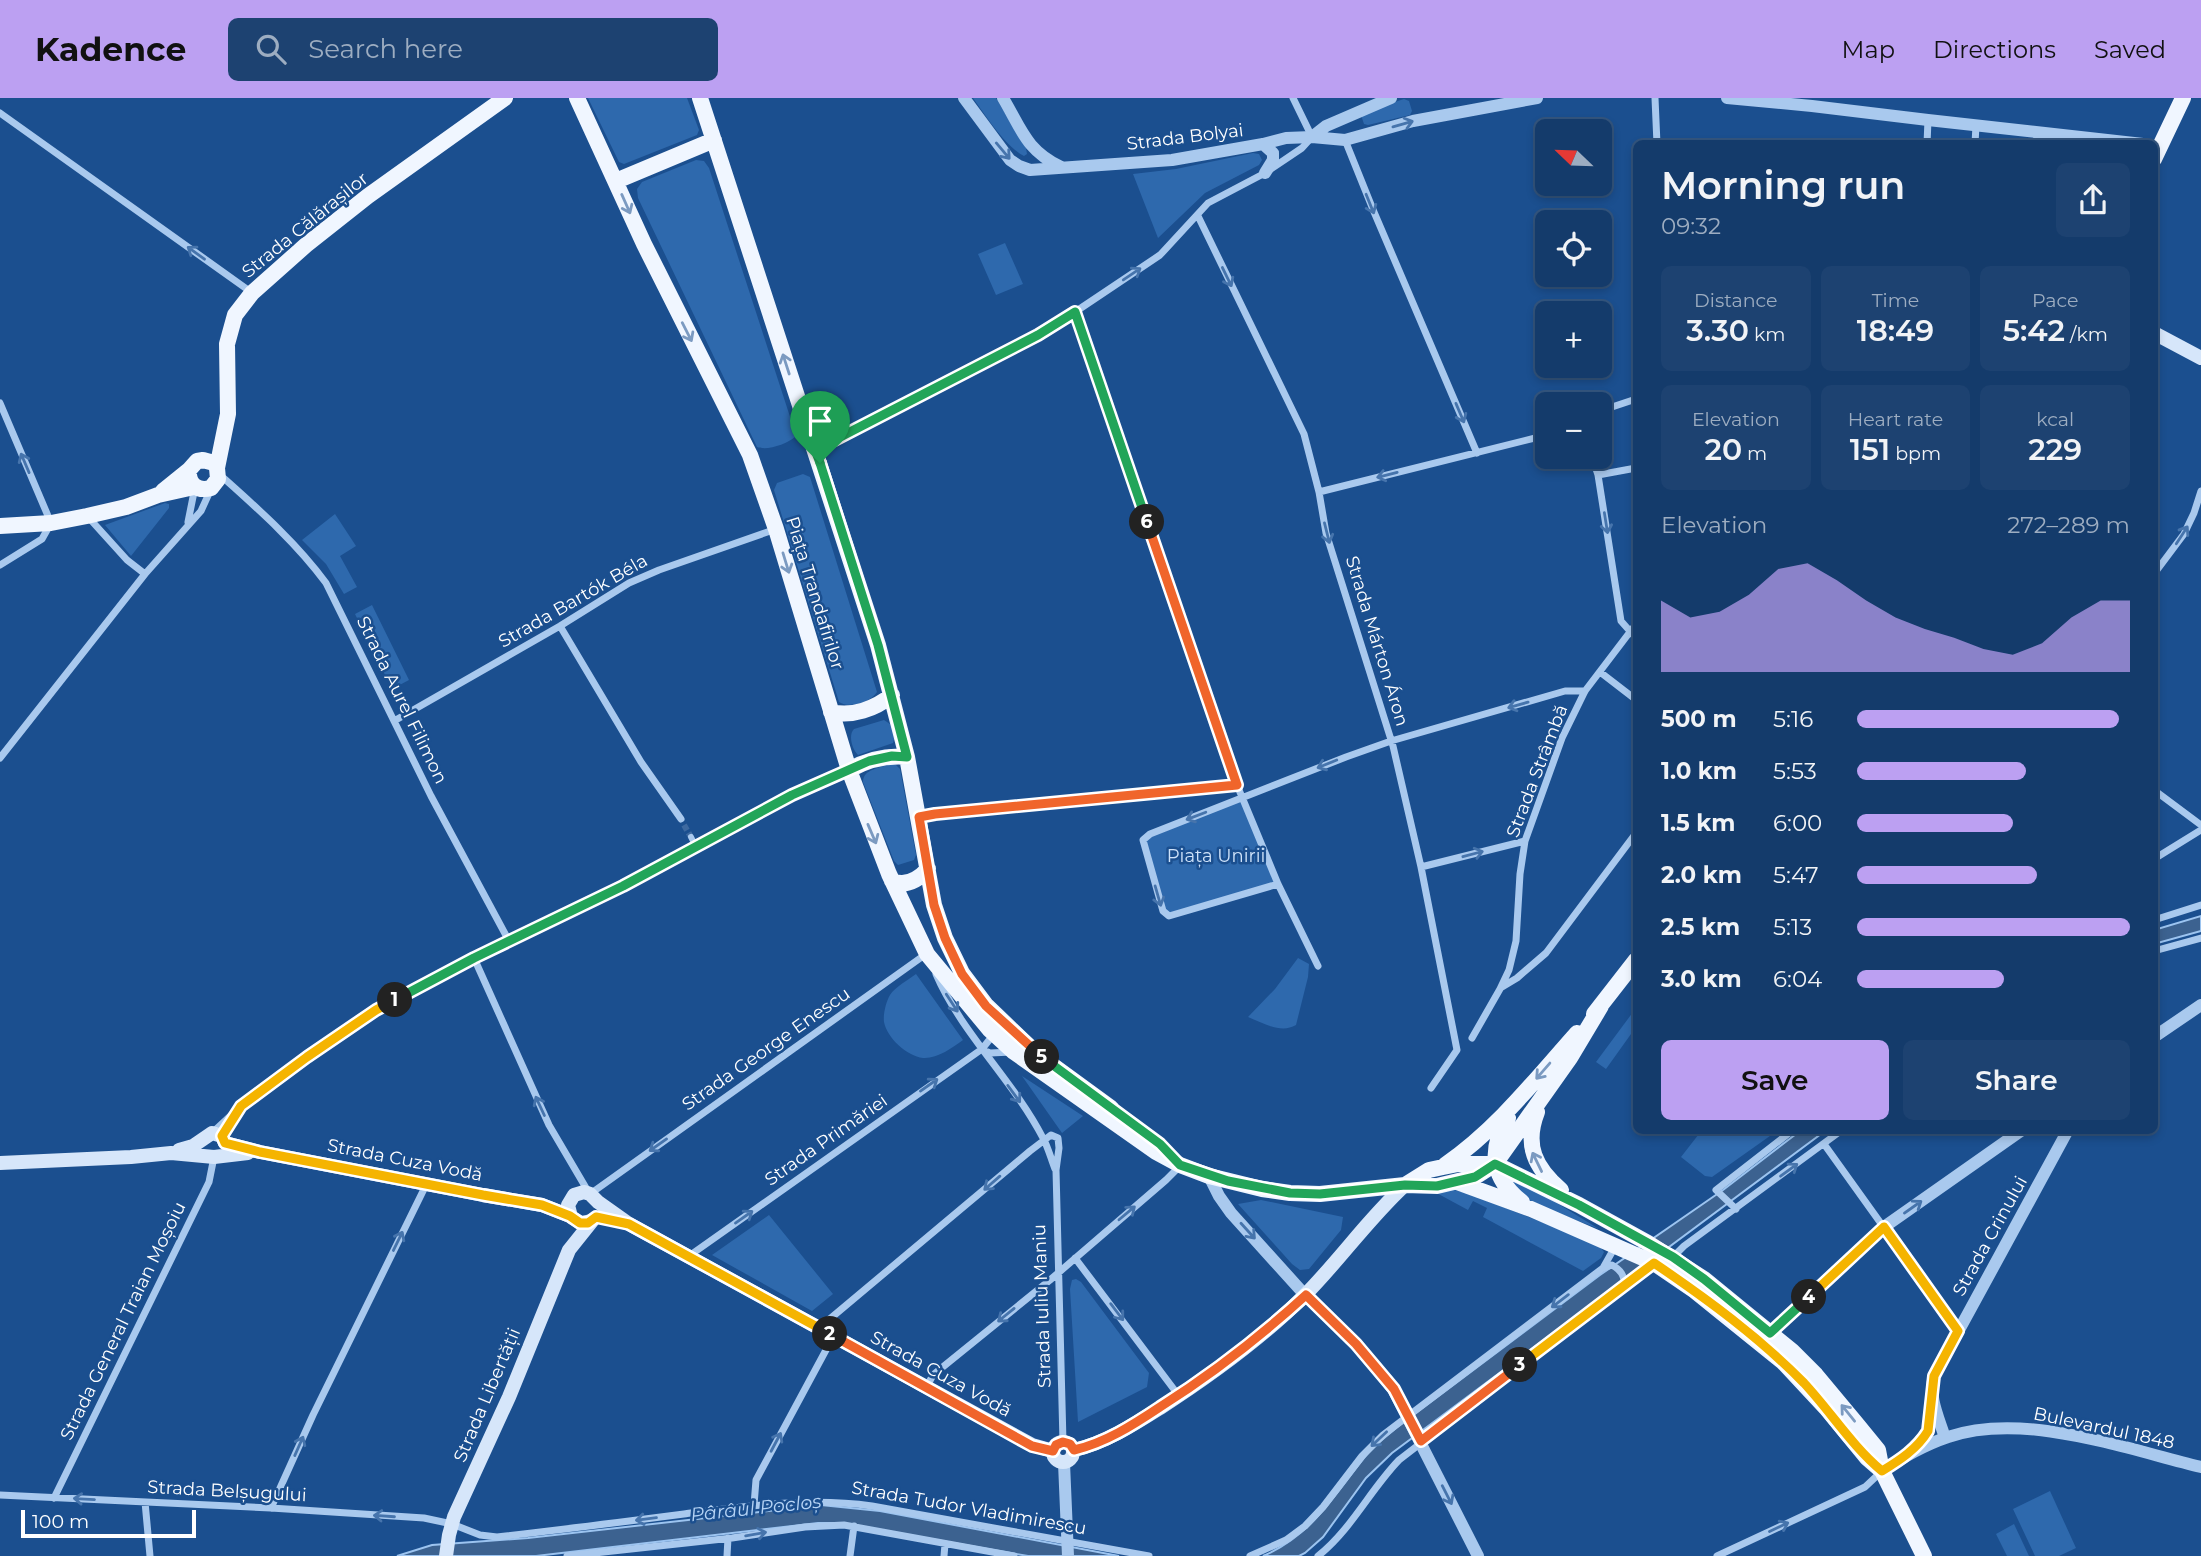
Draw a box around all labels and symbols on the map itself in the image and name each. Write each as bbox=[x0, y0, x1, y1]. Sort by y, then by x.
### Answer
one-way arrow bbox=[1391, 116, 1413, 129]
street label: Strada Bolyai bbox=[1125, 119, 1245, 155]
north arrow bbox=[1535, 119, 1612, 196]
one-way arrow bbox=[994, 142, 1010, 160]
street label: Strada Călărașilor bbox=[238, 167, 373, 283]
one-way arrow bbox=[1365, 192, 1378, 214]
one-way arrow bbox=[621, 193, 634, 215]
one-way arrow bbox=[187, 246, 206, 260]
one-way arrow bbox=[1221, 266, 1235, 287]
one-way arrow bbox=[1122, 267, 1141, 281]
one-way arrow bbox=[681, 321, 695, 342]
one-way arrow bbox=[779, 353, 792, 375]
pin bbox=[790, 391, 850, 463]
one-way arrow bbox=[1454, 401, 1467, 423]
one-way arrow bbox=[18, 453, 31, 474]
one-way arrow bbox=[1377, 469, 1399, 482]
pin: 6 bbox=[1130, 504, 1164, 540]
one-way arrow bbox=[1600, 512, 1613, 534]
street label: Piața Trandafirilor bbox=[780, 514, 849, 673]
one-way arrow bbox=[1322, 522, 1335, 544]
one-way arrow bbox=[2175, 526, 2190, 545]
street label: Strada Bartók Béla bbox=[495, 549, 651, 653]
one-way arrow bbox=[781, 552, 794, 574]
street label: Strada Márton Áron bbox=[1341, 553, 1413, 729]
street label: Strada Aurel Filimon bbox=[352, 613, 452, 787]
one-way arrow bbox=[1508, 699, 1530, 712]
street label: Strada Strâmbă bbox=[1502, 702, 1572, 840]
one-way arrow bbox=[1317, 759, 1338, 772]
one-way arrow bbox=[1186, 810, 1208, 823]
one-way arrow bbox=[867, 823, 880, 845]
park label: Piața Unirii bbox=[1167, 845, 1265, 868]
one-way arrow bbox=[1461, 847, 1484, 860]
one-way arrow bbox=[1153, 885, 1166, 907]
pin: 1 bbox=[378, 982, 412, 1018]
street label: Strada George Enescu bbox=[678, 983, 854, 1115]
one-way arrow bbox=[944, 993, 959, 1012]
pin: 5 bbox=[1024, 1040, 1060, 1074]
one-way arrow bbox=[1535, 1062, 1551, 1080]
one-way arrow bbox=[919, 1078, 938, 1092]
one-way arrow bbox=[1007, 1084, 1021, 1103]
street label: Strada Primăriei bbox=[760, 1089, 892, 1191]
one-way arrow bbox=[533, 1095, 546, 1117]
street label: Strada Cuza Vodă bbox=[325, 1134, 485, 1186]
one-way arrow bbox=[649, 1138, 668, 1152]
one-way arrow bbox=[1530, 1152, 1544, 1172]
one-way arrow bbox=[1779, 1162, 1798, 1177]
street label: Strada Crinului bbox=[1948, 1172, 2032, 1300]
one-way arrow bbox=[983, 1175, 1001, 1191]
street label: Strada General Traian Moșoiu bbox=[56, 1198, 191, 1444]
one-way arrow bbox=[1903, 1200, 1922, 1214]
one-way arrow bbox=[1118, 1205, 1136, 1221]
one-way arrow bbox=[734, 1210, 753, 1224]
one-way arrow bbox=[1240, 1222, 1256, 1240]
street label: Strada Iuliu Maniu bbox=[1028, 1224, 1056, 1388]
one-way arrow bbox=[392, 1231, 406, 1252]
pin: 4 bbox=[1792, 1280, 1826, 1314]
one-way arrow bbox=[1551, 1294, 1569, 1309]
one-way arrow bbox=[1109, 1302, 1124, 1321]
one-way arrow bbox=[998, 1307, 1016, 1323]
pin: 2 bbox=[812, 1316, 848, 1352]
street label: Strada Libertății bbox=[449, 1325, 526, 1466]
street label: Strada Cuza Vodă bbox=[867, 1326, 1015, 1422]
pin: 3 bbox=[1502, 1348, 1538, 1382]
street label: Bulevardul 1848 bbox=[2031, 1402, 2177, 1454]
one-way arrow bbox=[1841, 1405, 1856, 1423]
one-way arrow bbox=[1371, 1431, 1388, 1448]
one-way arrow bbox=[770, 1432, 783, 1453]
one-way arrow bbox=[293, 1436, 306, 1457]
street label: Strada Belșugului bbox=[147, 1476, 307, 1507]
street label: Strada Tudor Vladimirescu bbox=[850, 1476, 1088, 1540]
one-way arrow bbox=[1441, 1484, 1455, 1505]
water label: Pârâul Pocloș bbox=[689, 1490, 823, 1527]
one-way arrow bbox=[73, 1492, 95, 1505]
scale bar bbox=[21, 1507, 196, 1539]
one-way arrow bbox=[373, 1509, 396, 1522]
one-way arrow bbox=[635, 1512, 657, 1525]
one-way arrow bbox=[1768, 1520, 1789, 1533]
one-way arrow bbox=[744, 1527, 767, 1540]

